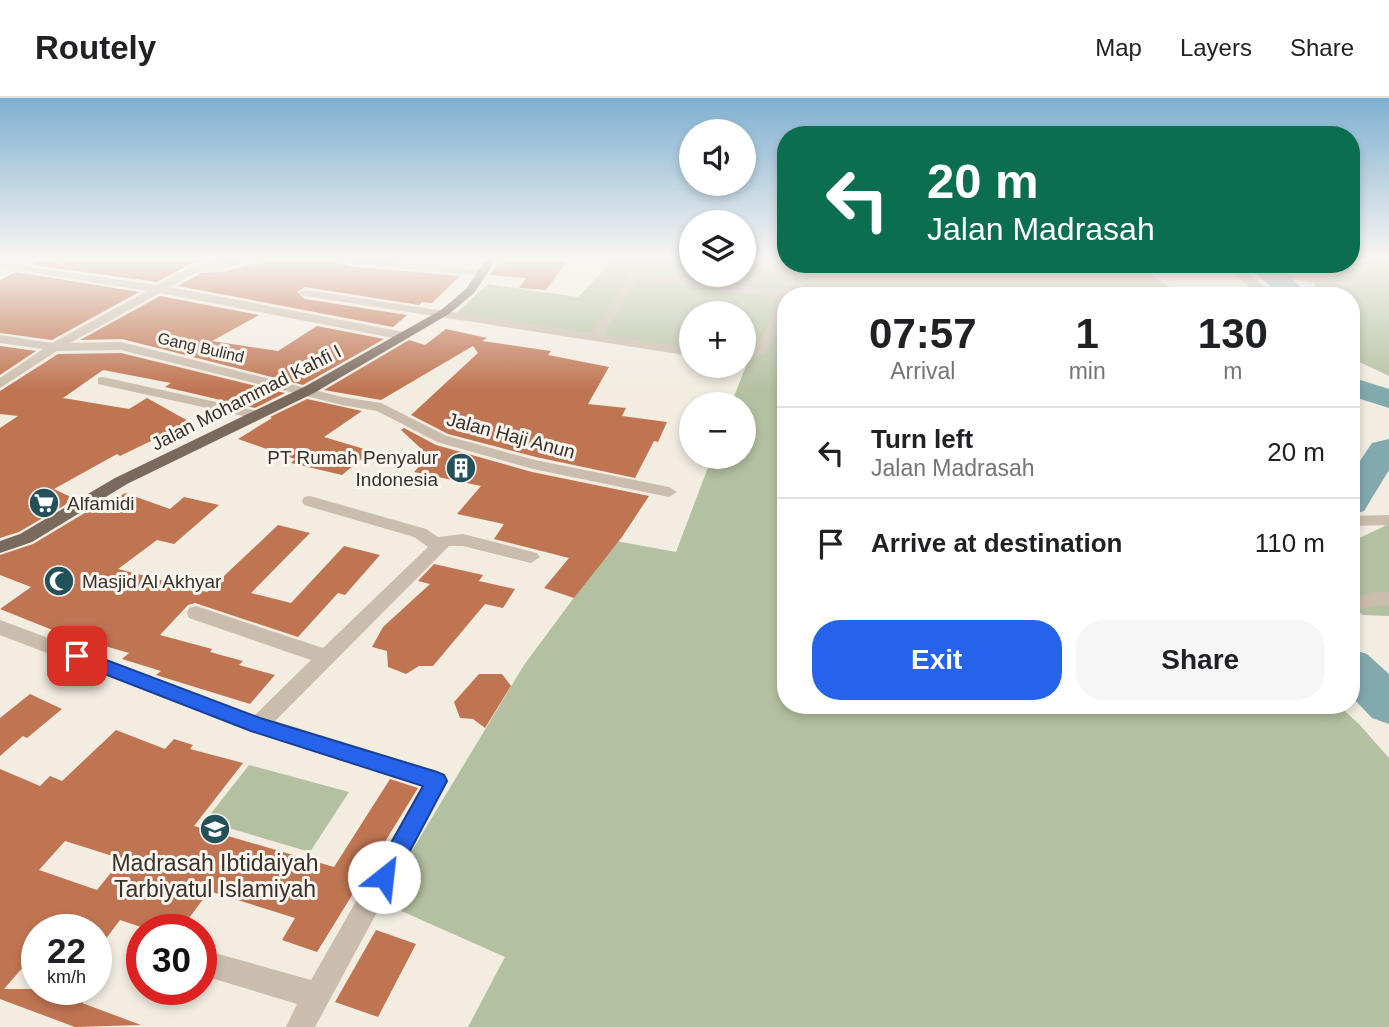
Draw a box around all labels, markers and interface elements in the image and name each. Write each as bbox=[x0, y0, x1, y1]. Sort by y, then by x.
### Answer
text: Routely bbox=[35, 29, 156, 66]
text: Map bbox=[1095, 34, 1142, 61]
text: Layers bbox=[1180, 34, 1252, 61]
text: Share bbox=[1290, 34, 1354, 61]
map controls bbox=[679, 119, 756, 469]
button: sound bbox=[679, 119, 756, 196]
icon: left bbox=[812, 154, 903, 245]
text: 20 m bbox=[927, 154, 1039, 208]
button: layers bbox=[679, 210, 756, 287]
text: Jalan Madrasah bbox=[927, 211, 1155, 247]
button: + bbox=[679, 301, 756, 378]
text: 07:57 bbox=[869, 310, 977, 357]
text: 1 bbox=[1075, 310, 1099, 357]
text: 130 bbox=[1198, 310, 1268, 357]
street label: Gang Bulind bbox=[156, 329, 246, 366]
street label: Jalan Mohammad Kahfi I bbox=[148, 340, 345, 455]
text: Arrival bbox=[890, 358, 955, 384]
text: min bbox=[1069, 358, 1106, 384]
text: m bbox=[1223, 358, 1242, 384]
button: − bbox=[679, 392, 756, 469]
street label: Jalan Haji Anun bbox=[444, 408, 577, 463]
text: Turn left bbox=[871, 424, 973, 454]
icon: left bbox=[812, 434, 850, 472]
text: 20 m bbox=[1267, 437, 1325, 467]
place label: PT Rumah Penyalur Indonesia bbox=[267, 447, 439, 490]
building icon: PT Rumah Penyalur Indonesia bbox=[444, 451, 478, 485]
text: Jalan Madrasah bbox=[871, 455, 1035, 481]
supermarket icon: Alfamidi bbox=[27, 486, 61, 520]
place label: Alfamidi bbox=[67, 493, 135, 514]
icon: arrive bbox=[812, 525, 850, 563]
text: Arrive at destination bbox=[871, 528, 1122, 558]
text: 110 m bbox=[1255, 528, 1325, 558]
mosque icon: Masjid Al Akhyar bbox=[42, 564, 76, 598]
place label: Masjid Al Akhyar bbox=[82, 571, 222, 592]
button: Exit bbox=[812, 620, 1062, 700]
button: Share bbox=[1076, 620, 1325, 700]
pin bbox=[47, 626, 107, 686]
icon: arrive bbox=[58, 637, 96, 675]
school or university icon: Madrasah Ibtidaiyah Tarbiyatul Islamiyah bbox=[198, 812, 232, 846]
position arrow bbox=[347, 840, 421, 914]
place label: Madrasah Ibtidaiyah Tarbiyatul Islamiyah bbox=[111, 850, 319, 902]
speed limit sign: 30 bbox=[126, 914, 217, 1005]
text: 22 bbox=[47, 931, 86, 970]
text: km/h bbox=[47, 967, 86, 987]

